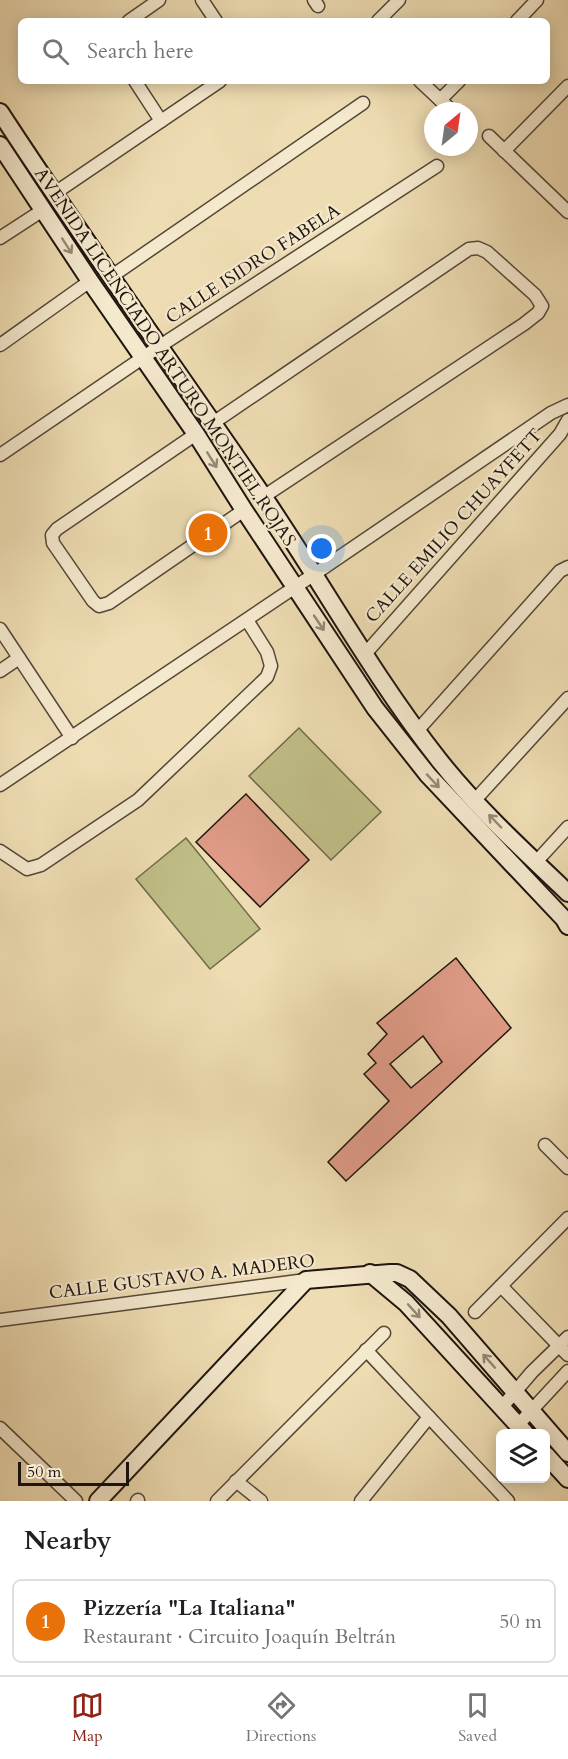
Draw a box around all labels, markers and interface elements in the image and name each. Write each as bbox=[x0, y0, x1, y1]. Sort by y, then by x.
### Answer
search box bbox=[18, 18, 550, 84]
icon: search bbox=[39, 35, 72, 68]
text: Search here bbox=[87, 36, 194, 66]
north arrow bbox=[424, 102, 478, 156]
street label: AVENIDA LICENCIADO ARTURO MONTIEL ROJAS bbox=[28, 163, 302, 551]
street label: CALLE ISIDRO FABELA bbox=[161, 198, 345, 330]
one-way arrow bbox=[61, 238, 73, 254]
street label: CALLE EMILIO CHUAYFETT bbox=[360, 423, 548, 629]
one-way arrow bbox=[206, 451, 219, 468]
pin: 1 bbox=[188, 510, 228, 556]
your location bbox=[307, 534, 336, 563]
one-way arrow bbox=[313, 614, 325, 631]
one-way arrow bbox=[426, 773, 440, 788]
one-way arrow bbox=[488, 813, 503, 828]
street label: CALLE GUSTAVO A. MADERO bbox=[48, 1248, 316, 1306]
one-way arrow bbox=[407, 1304, 421, 1319]
one-way arrow bbox=[482, 1353, 496, 1368]
map controls bbox=[496, 1429, 550, 1483]
button: layers bbox=[496, 1429, 550, 1483]
scale bar bbox=[18, 1459, 129, 1486]
text: 50 m bbox=[27, 1461, 61, 1483]
text: Nearby bbox=[24, 1523, 112, 1558]
text: Pizzería "La Italiana" bbox=[83, 1593, 295, 1623]
text: 1 bbox=[40, 1608, 51, 1635]
text: 50 m bbox=[499, 1608, 542, 1635]
text: Restaurant · Circuito Joaquín Beltrán bbox=[83, 1623, 396, 1650]
tab: Map bbox=[71, 1689, 104, 1747]
tab: Directions bbox=[246, 1689, 316, 1747]
tab: Saved bbox=[458, 1689, 497, 1747]

